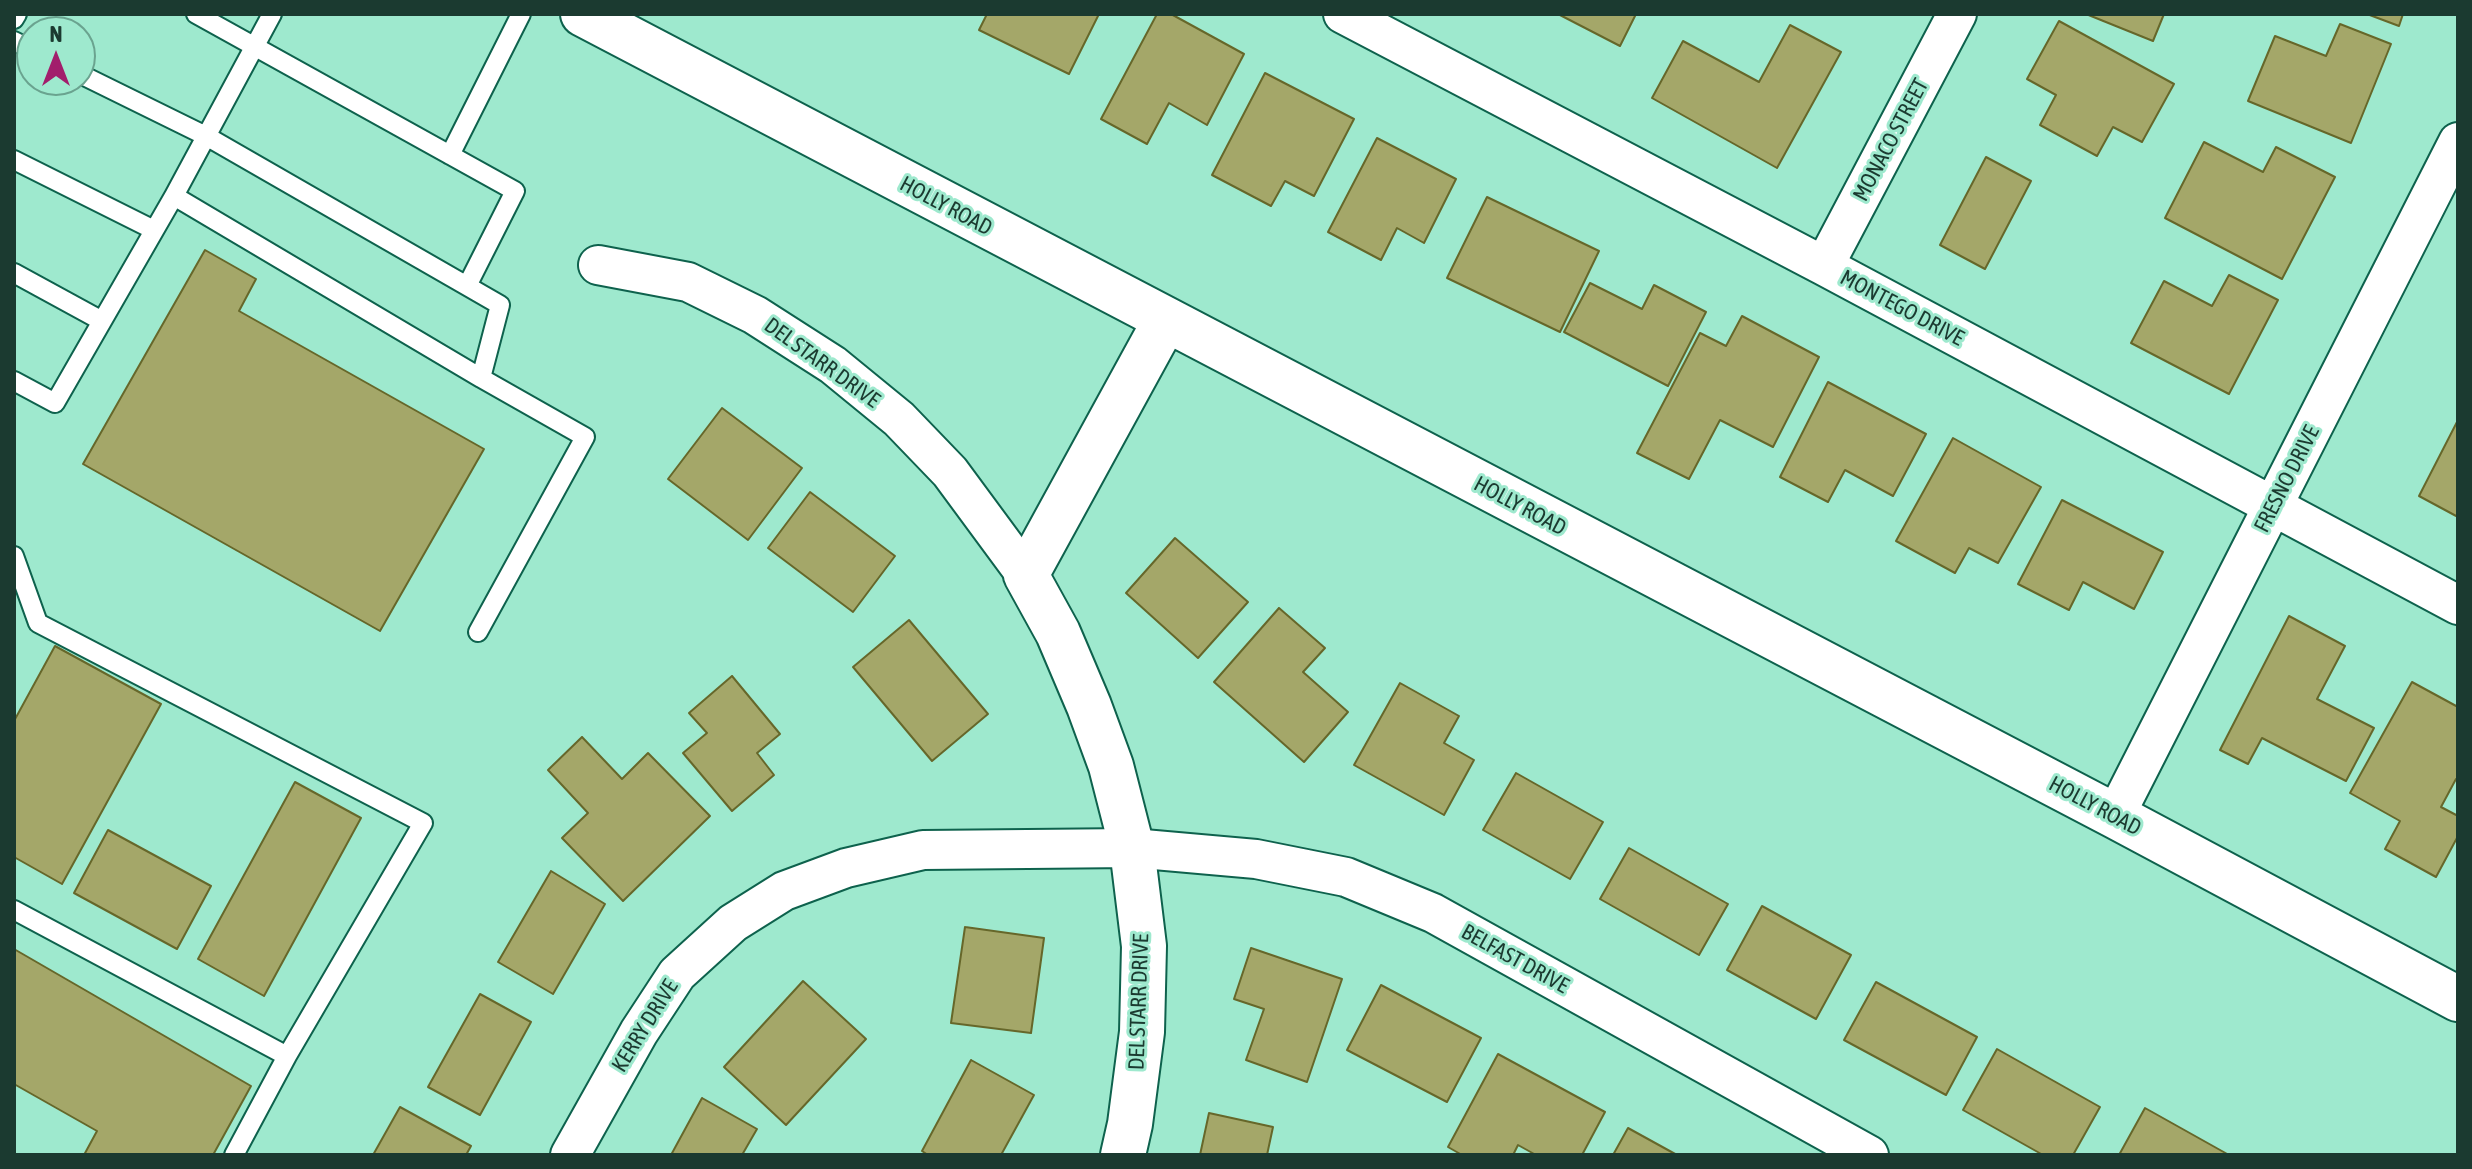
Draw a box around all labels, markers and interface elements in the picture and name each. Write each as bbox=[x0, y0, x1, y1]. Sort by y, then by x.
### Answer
north arrow bbox=[16, 16, 96, 96]
text: N bbox=[50, 21, 62, 47]
street label: MONACO STREET bbox=[1848, 74, 1934, 206]
street label: HOLLY ROAD bbox=[895, 171, 997, 241]
street label: MONTEGO DRIVE bbox=[1836, 264, 1968, 352]
street label: DEL STARR DRIVE bbox=[759, 312, 885, 414]
street label: FRESNO DRIVE bbox=[2249, 421, 2325, 537]
street label: HOLLY ROAD bbox=[1469, 471, 1571, 541]
street label: HOLLY ROAD bbox=[2044, 771, 2146, 841]
street label: BELFAST DRIVE bbox=[1457, 919, 1573, 999]
street label: DEL STARR DRIVE bbox=[1123, 934, 1155, 1070]
street label: KERRY DRIVE bbox=[606, 975, 684, 1077]

